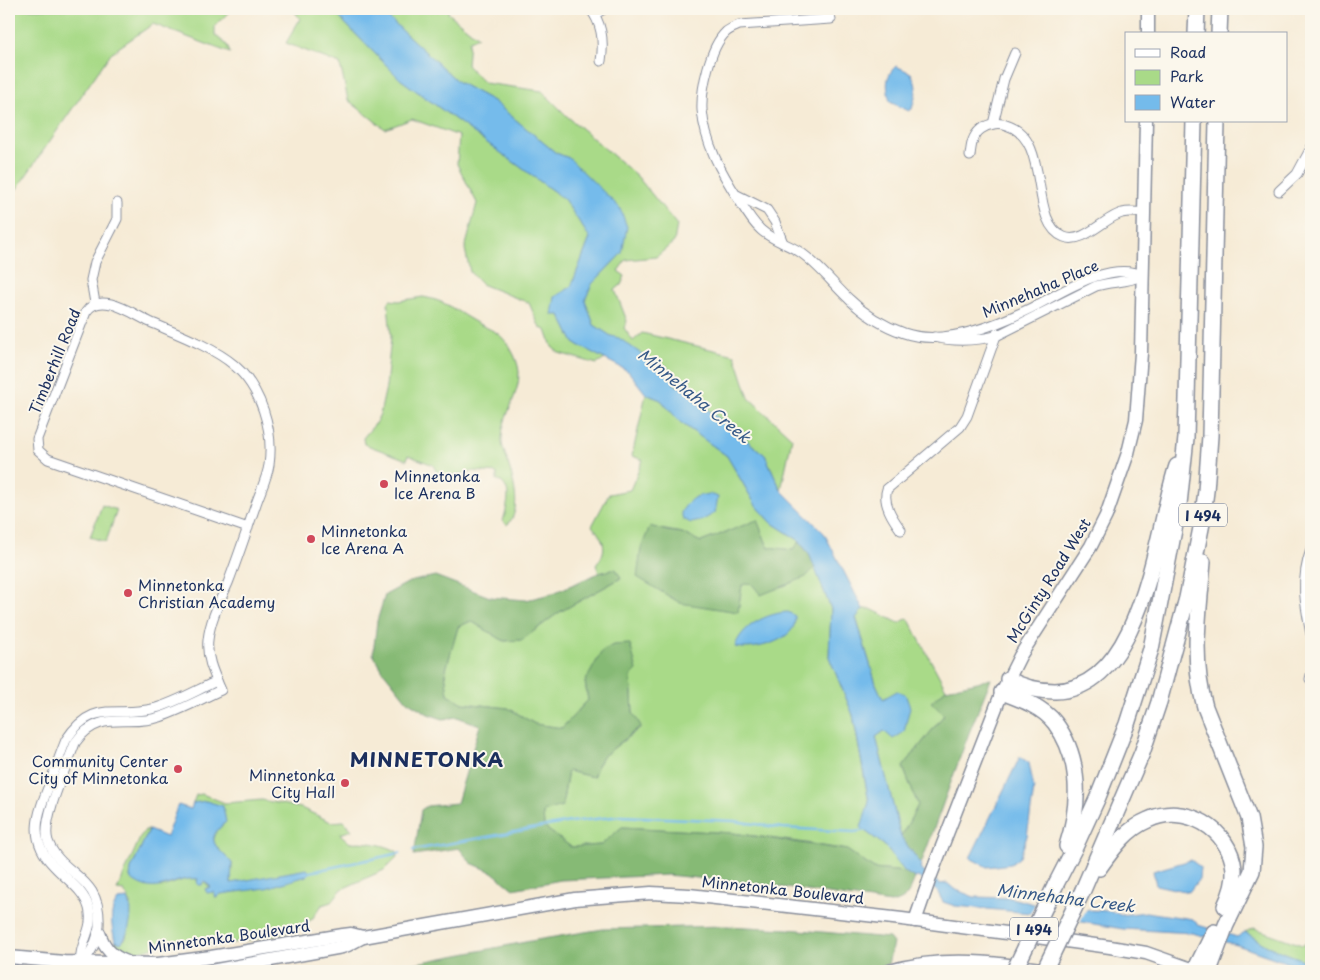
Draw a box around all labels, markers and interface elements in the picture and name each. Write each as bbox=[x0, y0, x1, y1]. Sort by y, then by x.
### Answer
legend bbox=[1125, 32, 1288, 122]
text: Road bbox=[1170, 40, 1206, 63]
text: Park bbox=[1170, 64, 1204, 87]
text: Water bbox=[1170, 90, 1215, 113]
street label: Minnehaha Place bbox=[978, 253, 1102, 323]
street label: Timberhill Road bbox=[22, 305, 86, 417]
water label: Minnehaha Creek bbox=[634, 342, 757, 449]
place label: Minnetonka Ice Arena B bbox=[394, 464, 481, 504]
marker: Minnetonka Ice Arena B bbox=[378, 478, 390, 490]
road number: I 494 bbox=[1179, 504, 1227, 526]
street label: McGinty Road West bbox=[1000, 513, 1096, 647]
place label: Minnetonka Ice Arena A bbox=[321, 519, 408, 559]
marker: Minnetonka Ice Arena A bbox=[305, 533, 317, 545]
place label: Minnetonka Christian Academy bbox=[138, 573, 275, 613]
marker: Minnetonka Christian Academy bbox=[122, 587, 134, 599]
district label: MINNETONKA bbox=[350, 744, 504, 774]
place label: Community Center City of Minnetonka bbox=[28, 749, 169, 789]
marker: Community Center City of Minnetonka bbox=[172, 763, 184, 775]
place label: Minnetonka City Hall bbox=[249, 763, 336, 803]
marker: Minnetonka City Hall bbox=[339, 777, 351, 789]
street label: Minnetonka Boulevard bbox=[701, 869, 865, 909]
water label: Minnehaha Creek bbox=[996, 877, 1138, 918]
street label: Minnetonka Boulevard bbox=[147, 913, 311, 959]
road number: I 494 bbox=[1010, 918, 1058, 941]

